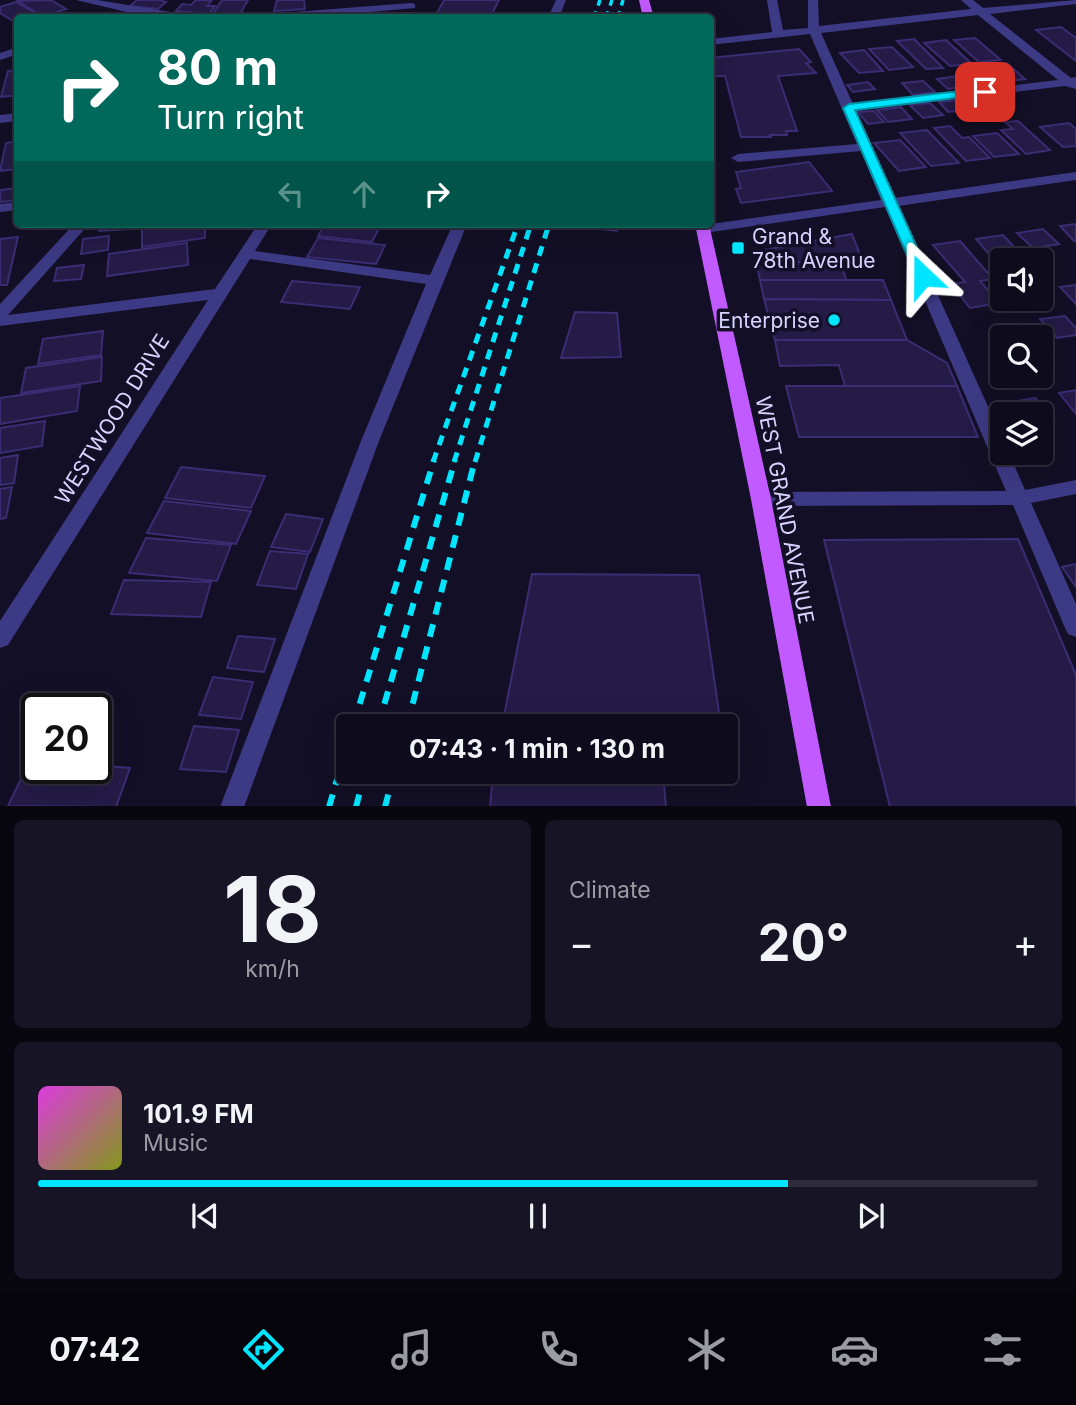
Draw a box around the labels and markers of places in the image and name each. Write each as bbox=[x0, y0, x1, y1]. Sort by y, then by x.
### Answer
pin bbox=[955, 62, 1015, 122]
place label: Grand & 78th Avenue bbox=[752, 224, 876, 273]
marker: Grand & 78th Avenue bbox=[730, 240, 746, 256]
place label: Enterprise bbox=[718, 308, 820, 333]
marker: Enterprise bbox=[826, 312, 842, 328]

